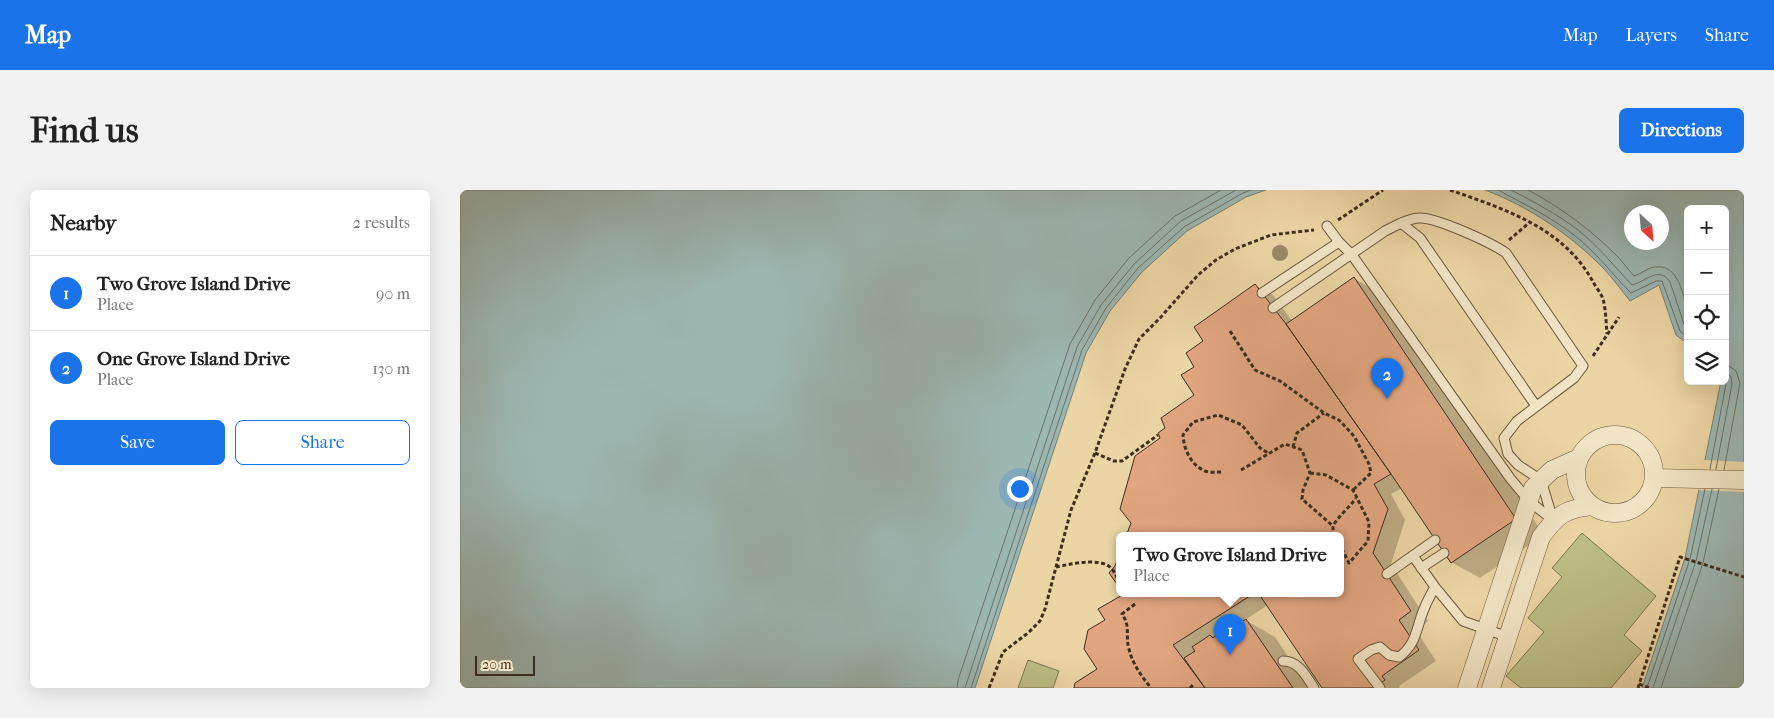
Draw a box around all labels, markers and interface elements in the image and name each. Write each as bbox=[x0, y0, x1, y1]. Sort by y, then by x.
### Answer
text: Map bbox=[25, 21, 71, 49]
text: Map bbox=[1563, 25, 1597, 46]
text: Layers bbox=[1625, 25, 1677, 46]
text: Share bbox=[1705, 25, 1749, 46]
button: Directions bbox=[1619, 108, 1744, 153]
text: Find us bbox=[30, 110, 139, 151]
north arrow bbox=[1624, 205, 1669, 250]
map controls bbox=[1684, 205, 1729, 385]
button: + bbox=[1684, 205, 1729, 250]
text: Nearby bbox=[50, 211, 116, 235]
text: 2 results bbox=[353, 213, 410, 232]
button: − bbox=[1684, 250, 1729, 295]
text: Two Grove Island Drive bbox=[97, 273, 290, 295]
text: 1 bbox=[63, 284, 69, 303]
text: 90 m bbox=[376, 284, 410, 303]
text: Place bbox=[97, 295, 133, 314]
button: locate bbox=[1684, 295, 1729, 340]
button: layers bbox=[1684, 340, 1729, 385]
text: One Grove Island Drive bbox=[97, 348, 290, 370]
pin: 2 bbox=[1371, 358, 1403, 399]
text: 2 bbox=[62, 359, 70, 378]
text: 130 m bbox=[372, 359, 410, 378]
text: Place bbox=[97, 370, 133, 389]
button: Save bbox=[50, 420, 225, 465]
button: Share bbox=[235, 420, 410, 465]
your location bbox=[1007, 476, 1033, 502]
popup bbox=[1116, 532, 1344, 597]
text: Two Grove Island Drive bbox=[1133, 544, 1327, 566]
text: Place bbox=[1133, 566, 1170, 585]
pin: 1 bbox=[1214, 614, 1246, 655]
scale bar bbox=[475, 653, 535, 676]
text: 20 m bbox=[482, 656, 512, 673]

